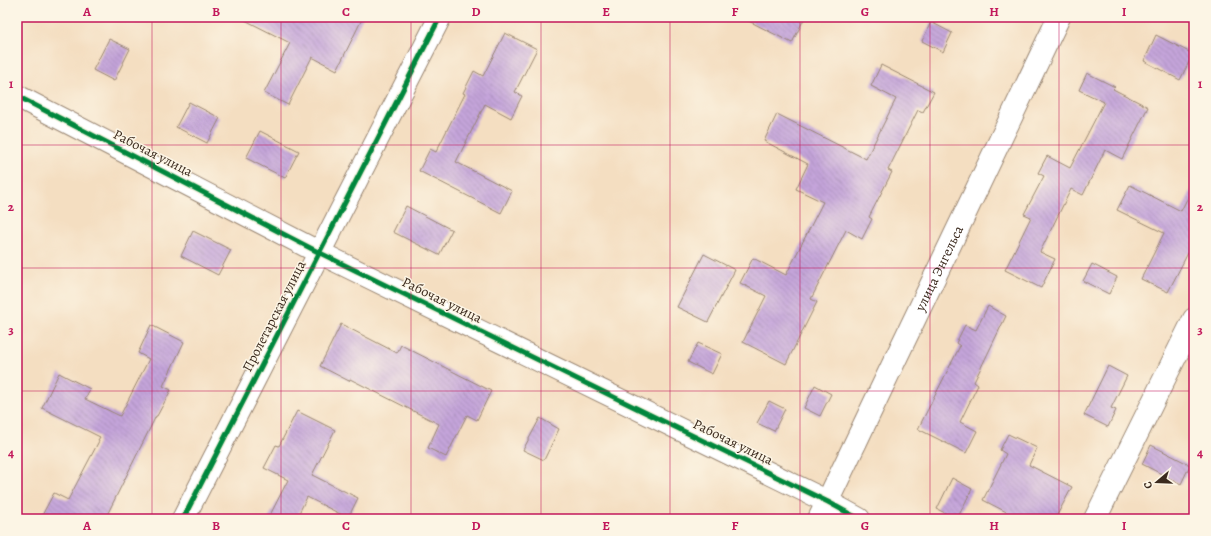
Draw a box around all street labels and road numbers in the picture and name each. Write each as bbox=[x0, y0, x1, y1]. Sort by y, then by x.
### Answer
street label: Рабочая улица bbox=[110, 125, 196, 181]
street label: улица Энгельса bbox=[910, 222, 968, 315]
street label: Пролетарская улица bbox=[238, 257, 311, 375]
street label: Рабочая улица bbox=[399, 272, 486, 328]
street label: Рабочая улица bbox=[690, 414, 777, 470]

